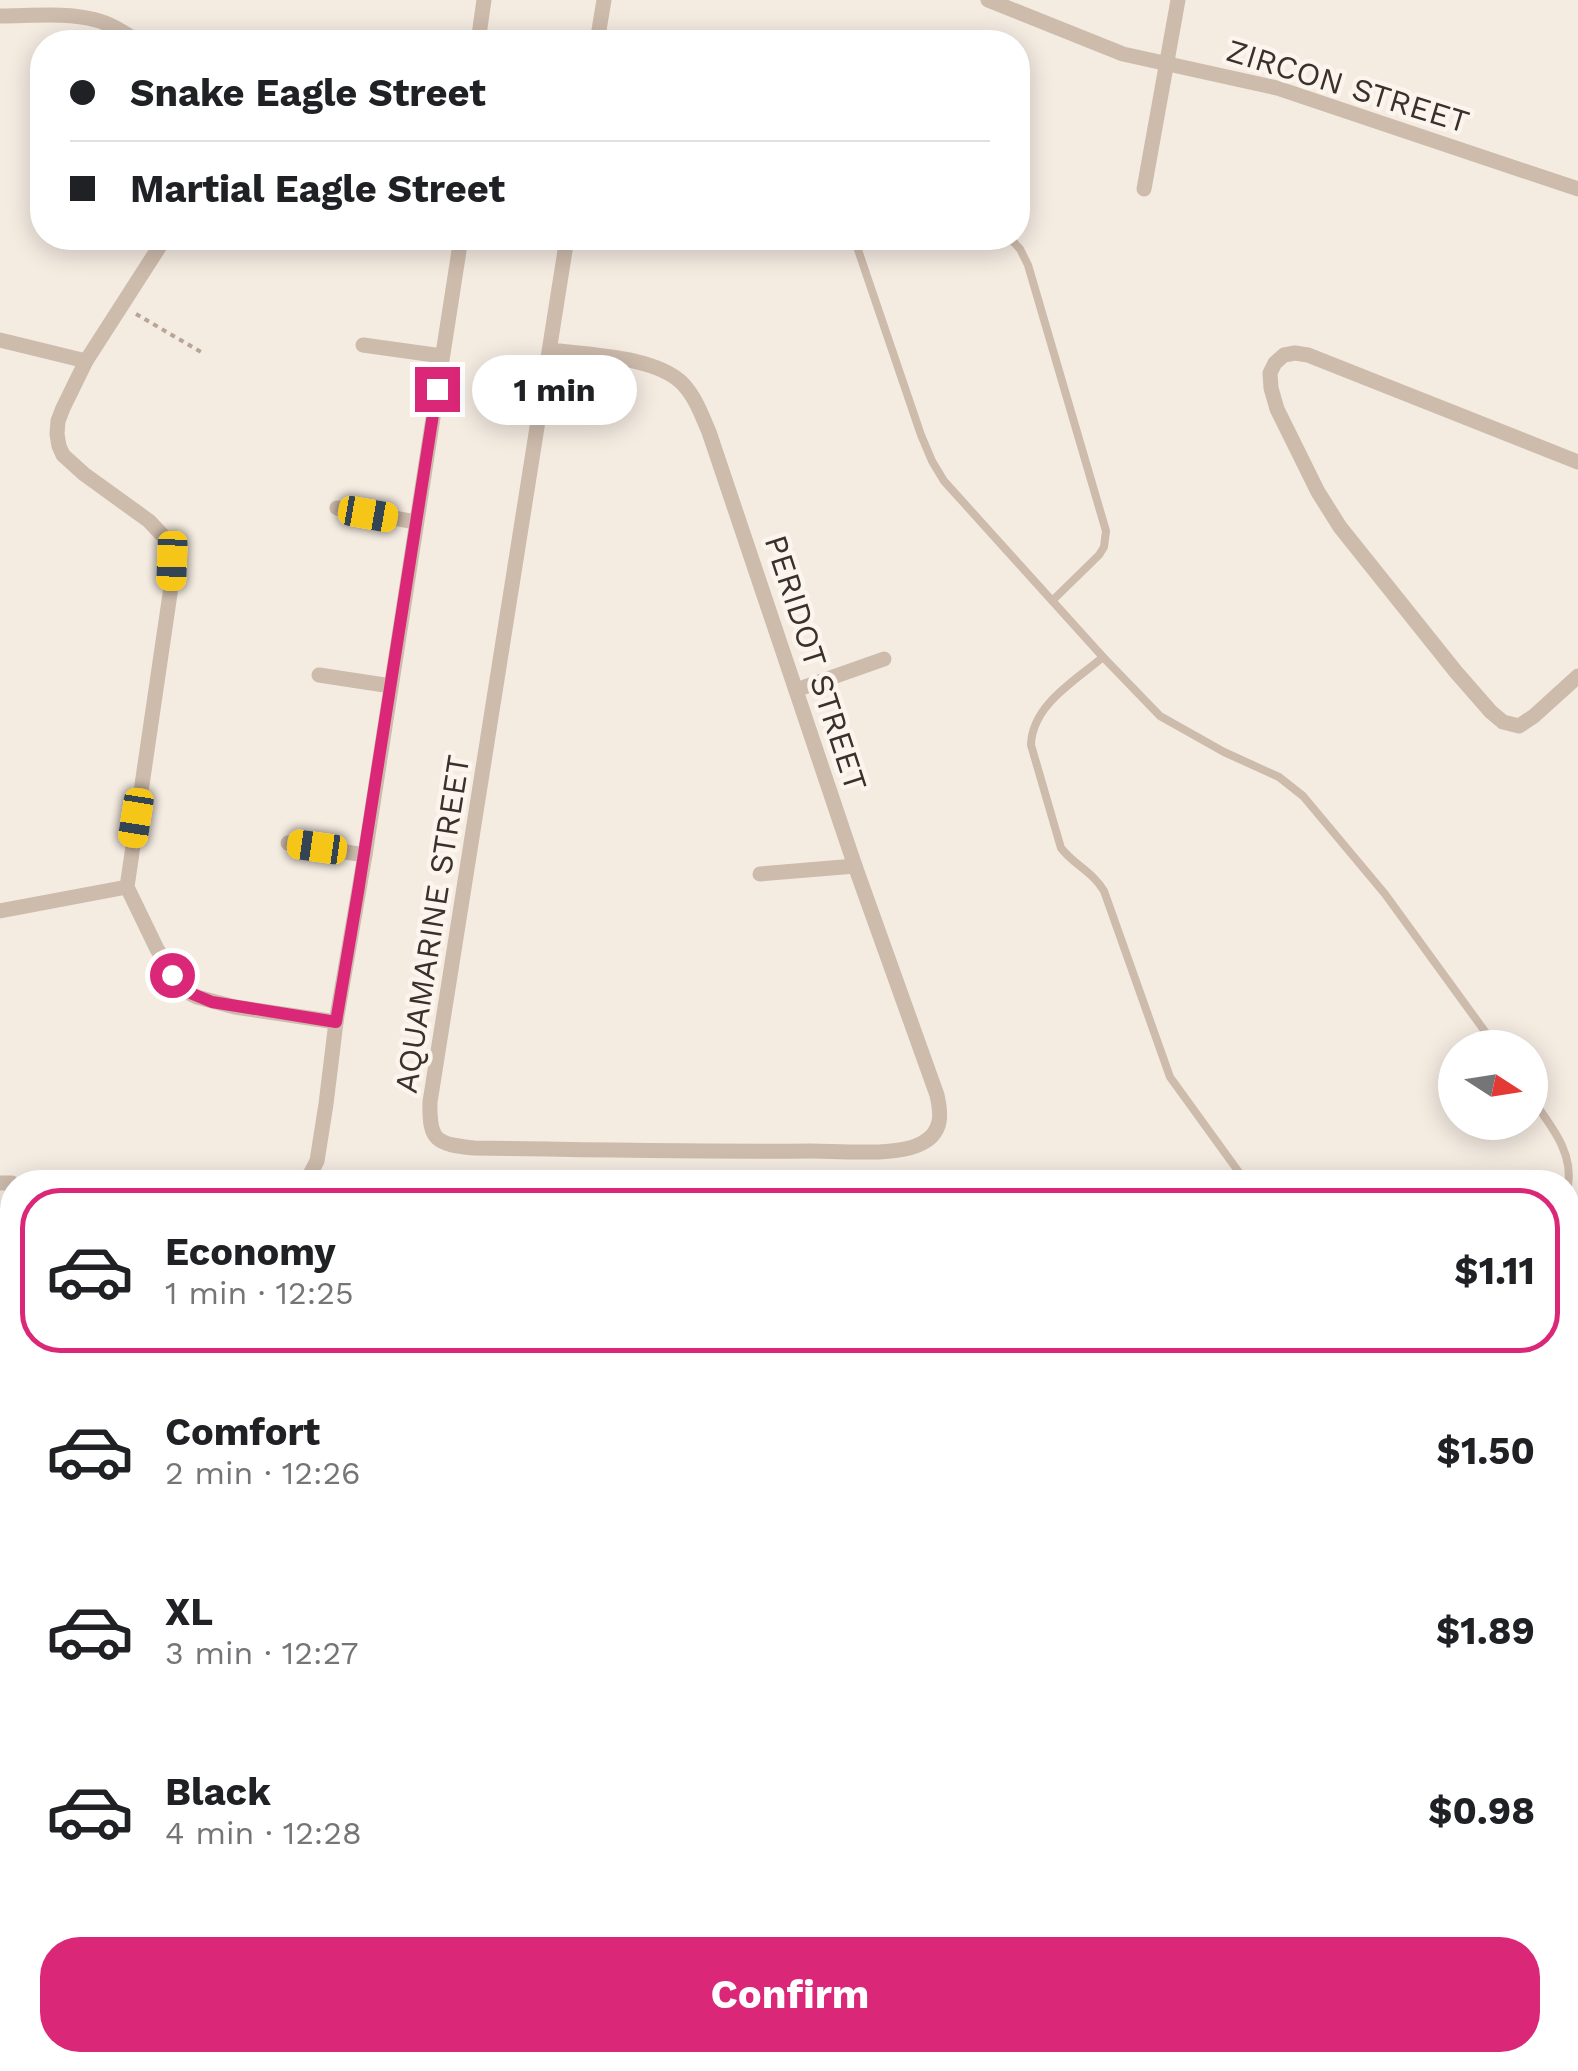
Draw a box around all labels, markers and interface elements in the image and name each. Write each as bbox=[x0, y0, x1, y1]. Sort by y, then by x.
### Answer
street label: ZIRCON STREET bbox=[1222, 31, 1474, 141]
text: Snake Eagle Street bbox=[130, 71, 486, 115]
text: Martial Eagle Street bbox=[130, 167, 505, 211]
callout: 1 min bbox=[472, 354, 637, 424]
route end bbox=[415, 367, 460, 412]
text: 1 min bbox=[513, 371, 596, 409]
car bbox=[336, 494, 400, 534]
car bbox=[156, 530, 188, 592]
street label: PERIDOT STREET bbox=[757, 530, 875, 796]
street label: AQUAMARINE STREET bbox=[387, 752, 477, 1096]
car bbox=[116, 786, 156, 850]
car bbox=[285, 828, 349, 866]
route start bbox=[150, 953, 195, 998]
north arrow bbox=[1438, 1030, 1548, 1140]
map controls bbox=[1438, 1030, 1548, 1140]
icon: car bbox=[45, 1226, 135, 1316]
text: Economy bbox=[165, 1230, 336, 1274]
text: $1.11 bbox=[1454, 1249, 1535, 1293]
text: 1 min · 12:25 bbox=[165, 1274, 354, 1312]
icon: car bbox=[45, 1406, 135, 1496]
text: Comfort bbox=[165, 1410, 320, 1454]
text: $1.50 bbox=[1437, 1429, 1535, 1473]
text: 2 min · 12:26 bbox=[165, 1454, 361, 1492]
icon: car bbox=[45, 1586, 135, 1676]
text: XL bbox=[165, 1590, 213, 1634]
text: $1.89 bbox=[1436, 1609, 1535, 1653]
text: 3 min · 12:27 bbox=[165, 1634, 358, 1672]
icon: car bbox=[45, 1766, 135, 1856]
text: Black bbox=[165, 1770, 271, 1814]
text: $0.98 bbox=[1428, 1789, 1535, 1833]
text: 4 min · 12:28 bbox=[165, 1814, 362, 1852]
button: Confirm bbox=[40, 1937, 1540, 2052]

